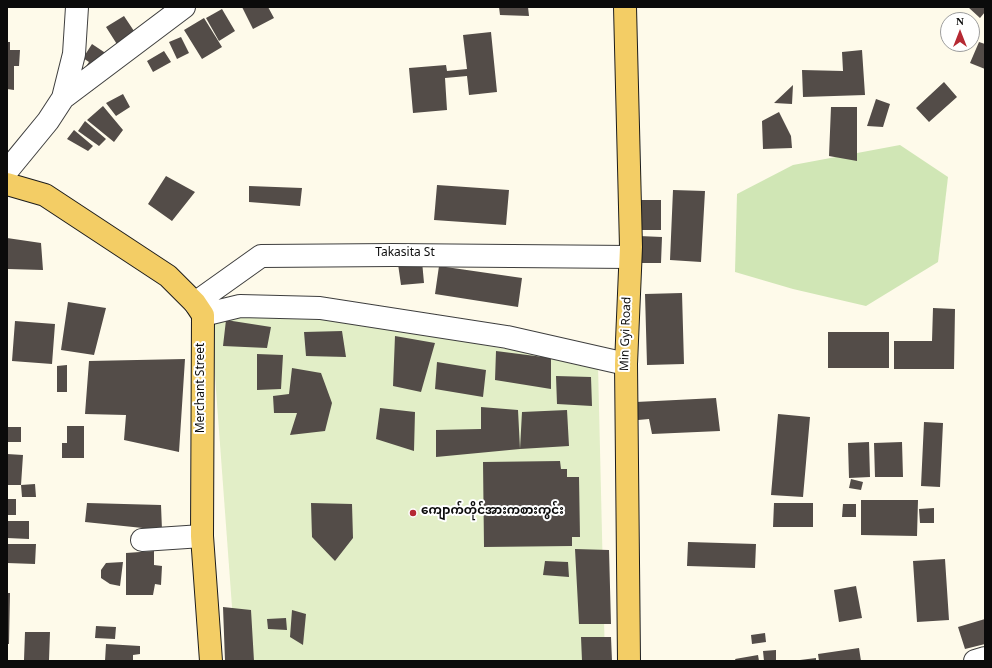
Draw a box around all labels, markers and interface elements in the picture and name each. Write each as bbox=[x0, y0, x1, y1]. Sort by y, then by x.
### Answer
north arrow bbox=[940, 12, 980, 52]
text: N bbox=[956, 15, 964, 27]
street label: Takasita St bbox=[375, 248, 435, 262]
street label: Min Gyi Road bbox=[620, 297, 636, 371]
street label: Merchant Street bbox=[196, 343, 210, 433]
place label: ကျောက်တိုင်အားကစားကွင်း bbox=[421, 506, 564, 520]
marker: ကျောက်တိုင်အားကစားကွင်း bbox=[408, 508, 418, 518]

